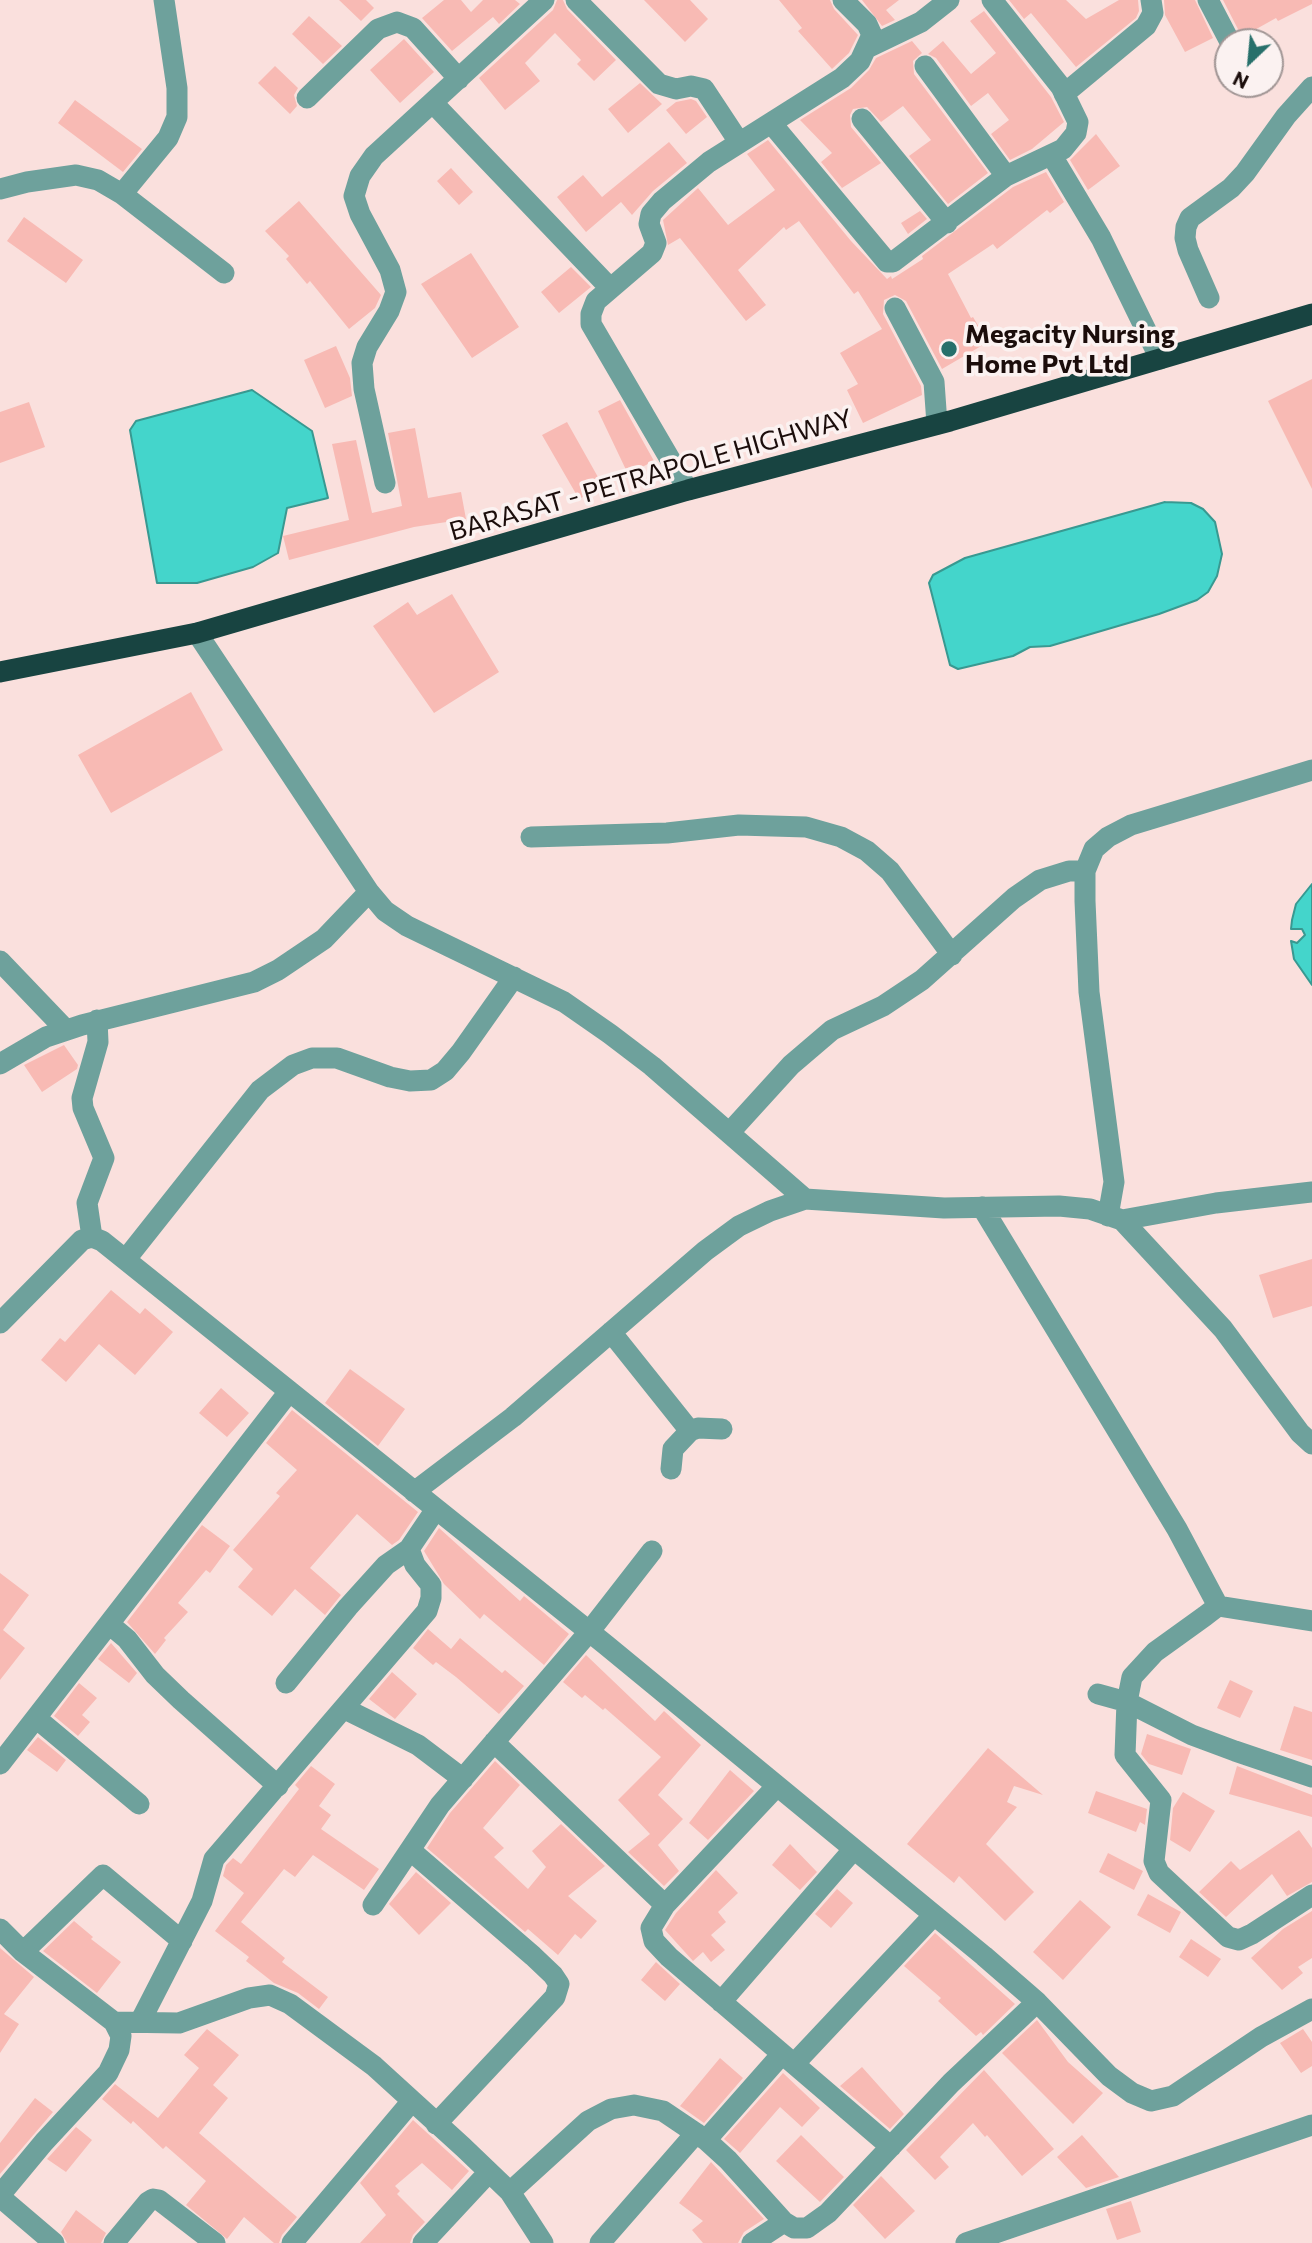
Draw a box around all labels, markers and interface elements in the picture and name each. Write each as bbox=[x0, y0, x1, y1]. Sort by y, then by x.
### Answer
north arrow bbox=[1214, 28, 1284, 98]
text: N bbox=[1229, 67, 1252, 94]
place label: Megacity Nursing Home Pvt Ltd bbox=[965, 318, 1175, 380]
marker: Megacity Nursing Home Pvt Ltd bbox=[939, 339, 959, 359]
street label: BARASAT - PETRAPOLE HIGHWAY bbox=[446, 402, 856, 548]

